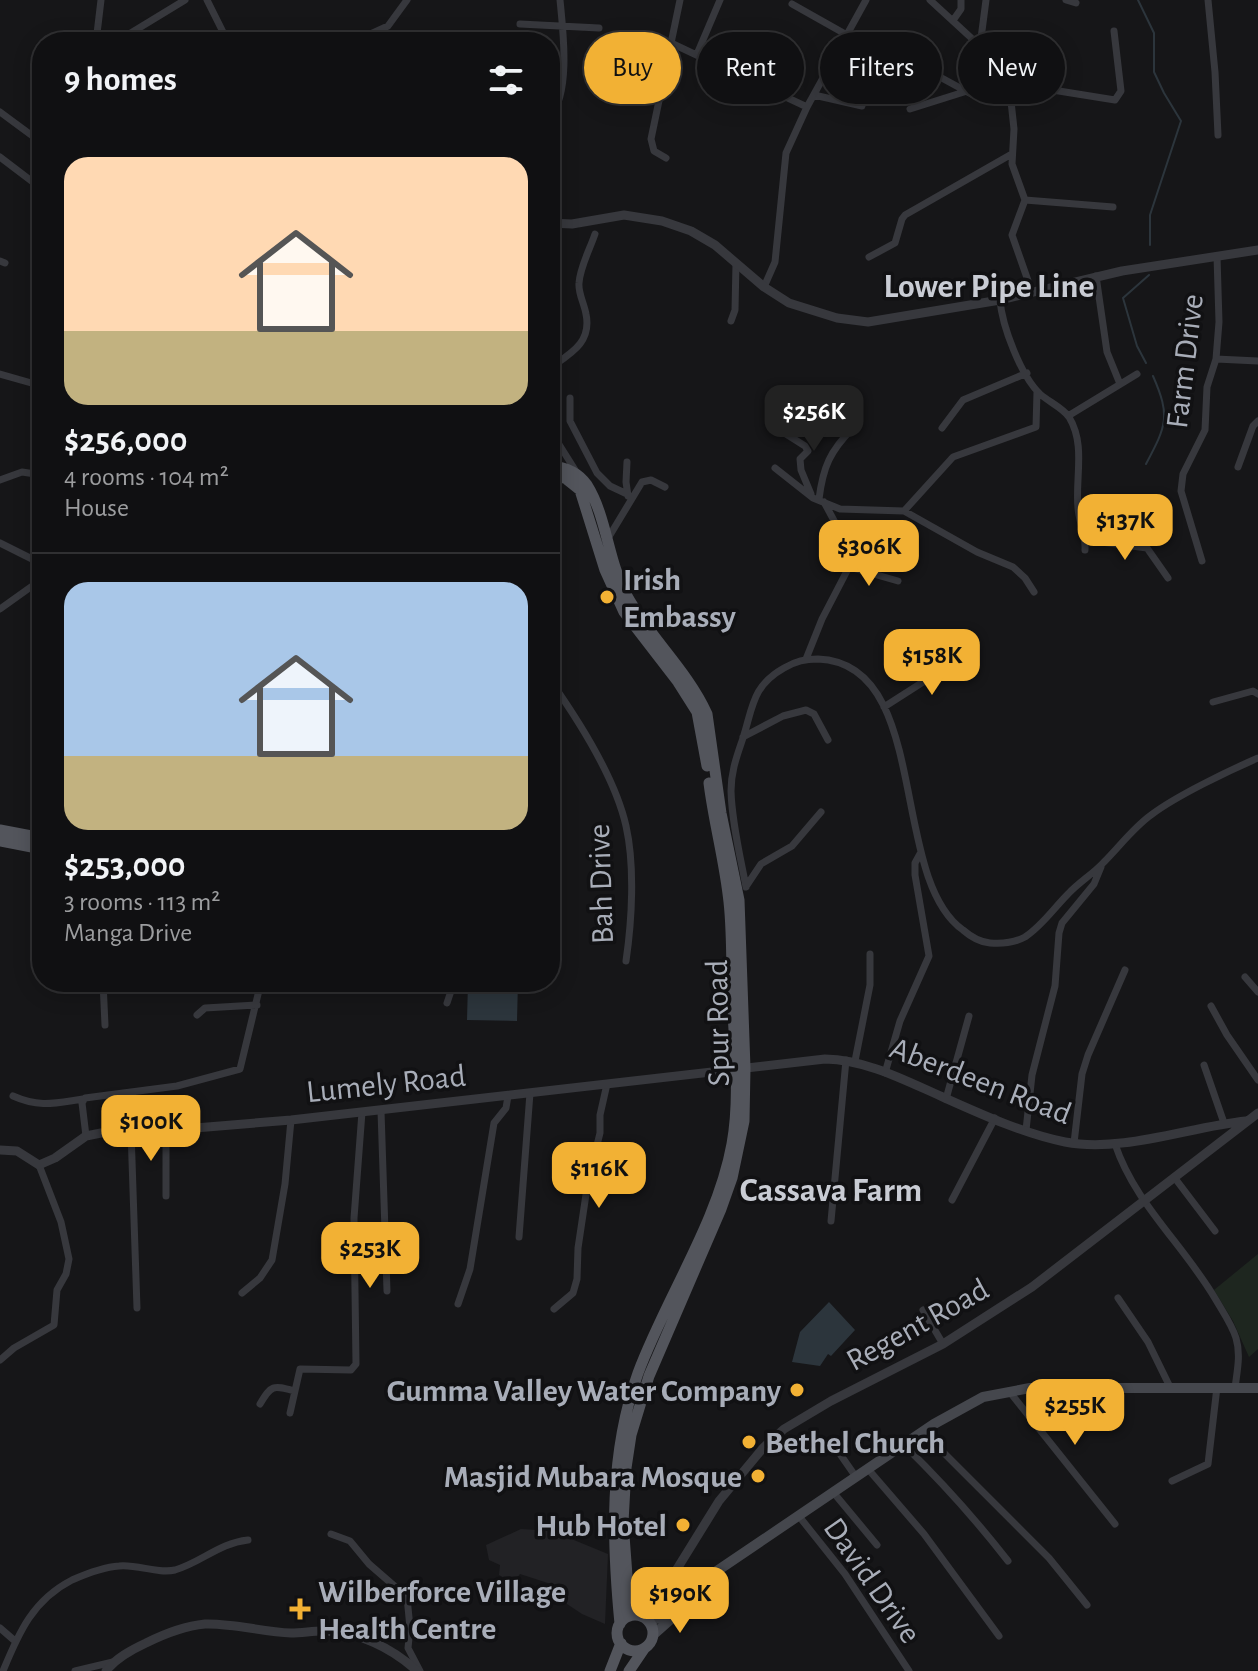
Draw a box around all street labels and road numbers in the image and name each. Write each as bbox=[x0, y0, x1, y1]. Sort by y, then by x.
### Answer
street label: Farm Drive bbox=[1161, 292, 1209, 430]
street label: Bah Drive bbox=[583, 823, 619, 945]
street label: Spur Road bbox=[701, 959, 735, 1087]
street label: Aberdeen Road bbox=[886, 1032, 1076, 1130]
street label: Lumely Road bbox=[305, 1060, 467, 1108]
street label: Regent Road bbox=[841, 1273, 994, 1377]
street label: David Drive bbox=[818, 1512, 927, 1649]

